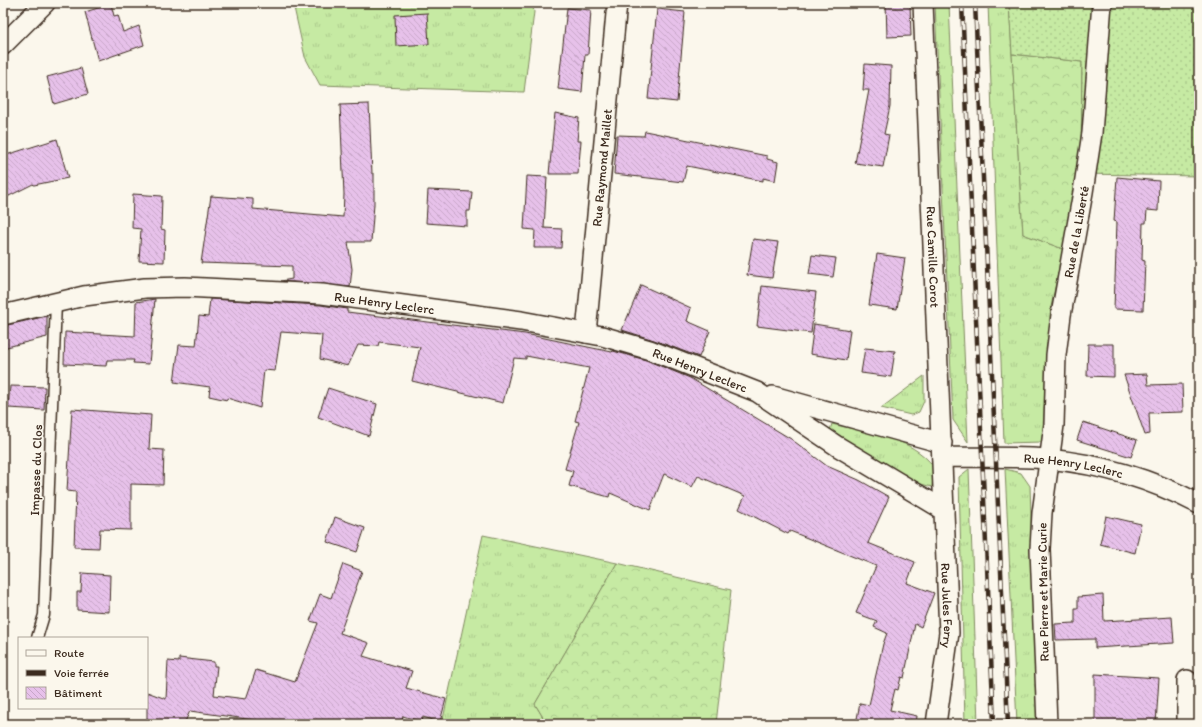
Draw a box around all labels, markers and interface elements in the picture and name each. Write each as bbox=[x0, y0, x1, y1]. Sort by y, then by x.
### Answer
street label: Rue Raymond Maillet bbox=[589, 108, 615, 227]
street label: Rue de la Liberté bbox=[1060, 185, 1091, 279]
street label: Rue Camille Corot bbox=[924, 206, 943, 308]
street label: Rue Henry Leclerc bbox=[334, 288, 436, 317]
street label: Rue Henry Leclerc bbox=[650, 344, 750, 395]
street label: Impasse du Clos bbox=[27, 424, 45, 516]
street label: Rue Henry Leclerc bbox=[1023, 450, 1125, 481]
street label: Rue Pierre et Marie Curie bbox=[1034, 522, 1052, 662]
street label: Rue Jules Ferry bbox=[939, 563, 957, 649]
legend bbox=[18, 637, 148, 709]
text: Route bbox=[54, 646, 84, 660]
text: Voie ferrée bbox=[54, 666, 109, 680]
text: Bâtiment bbox=[54, 686, 103, 700]

